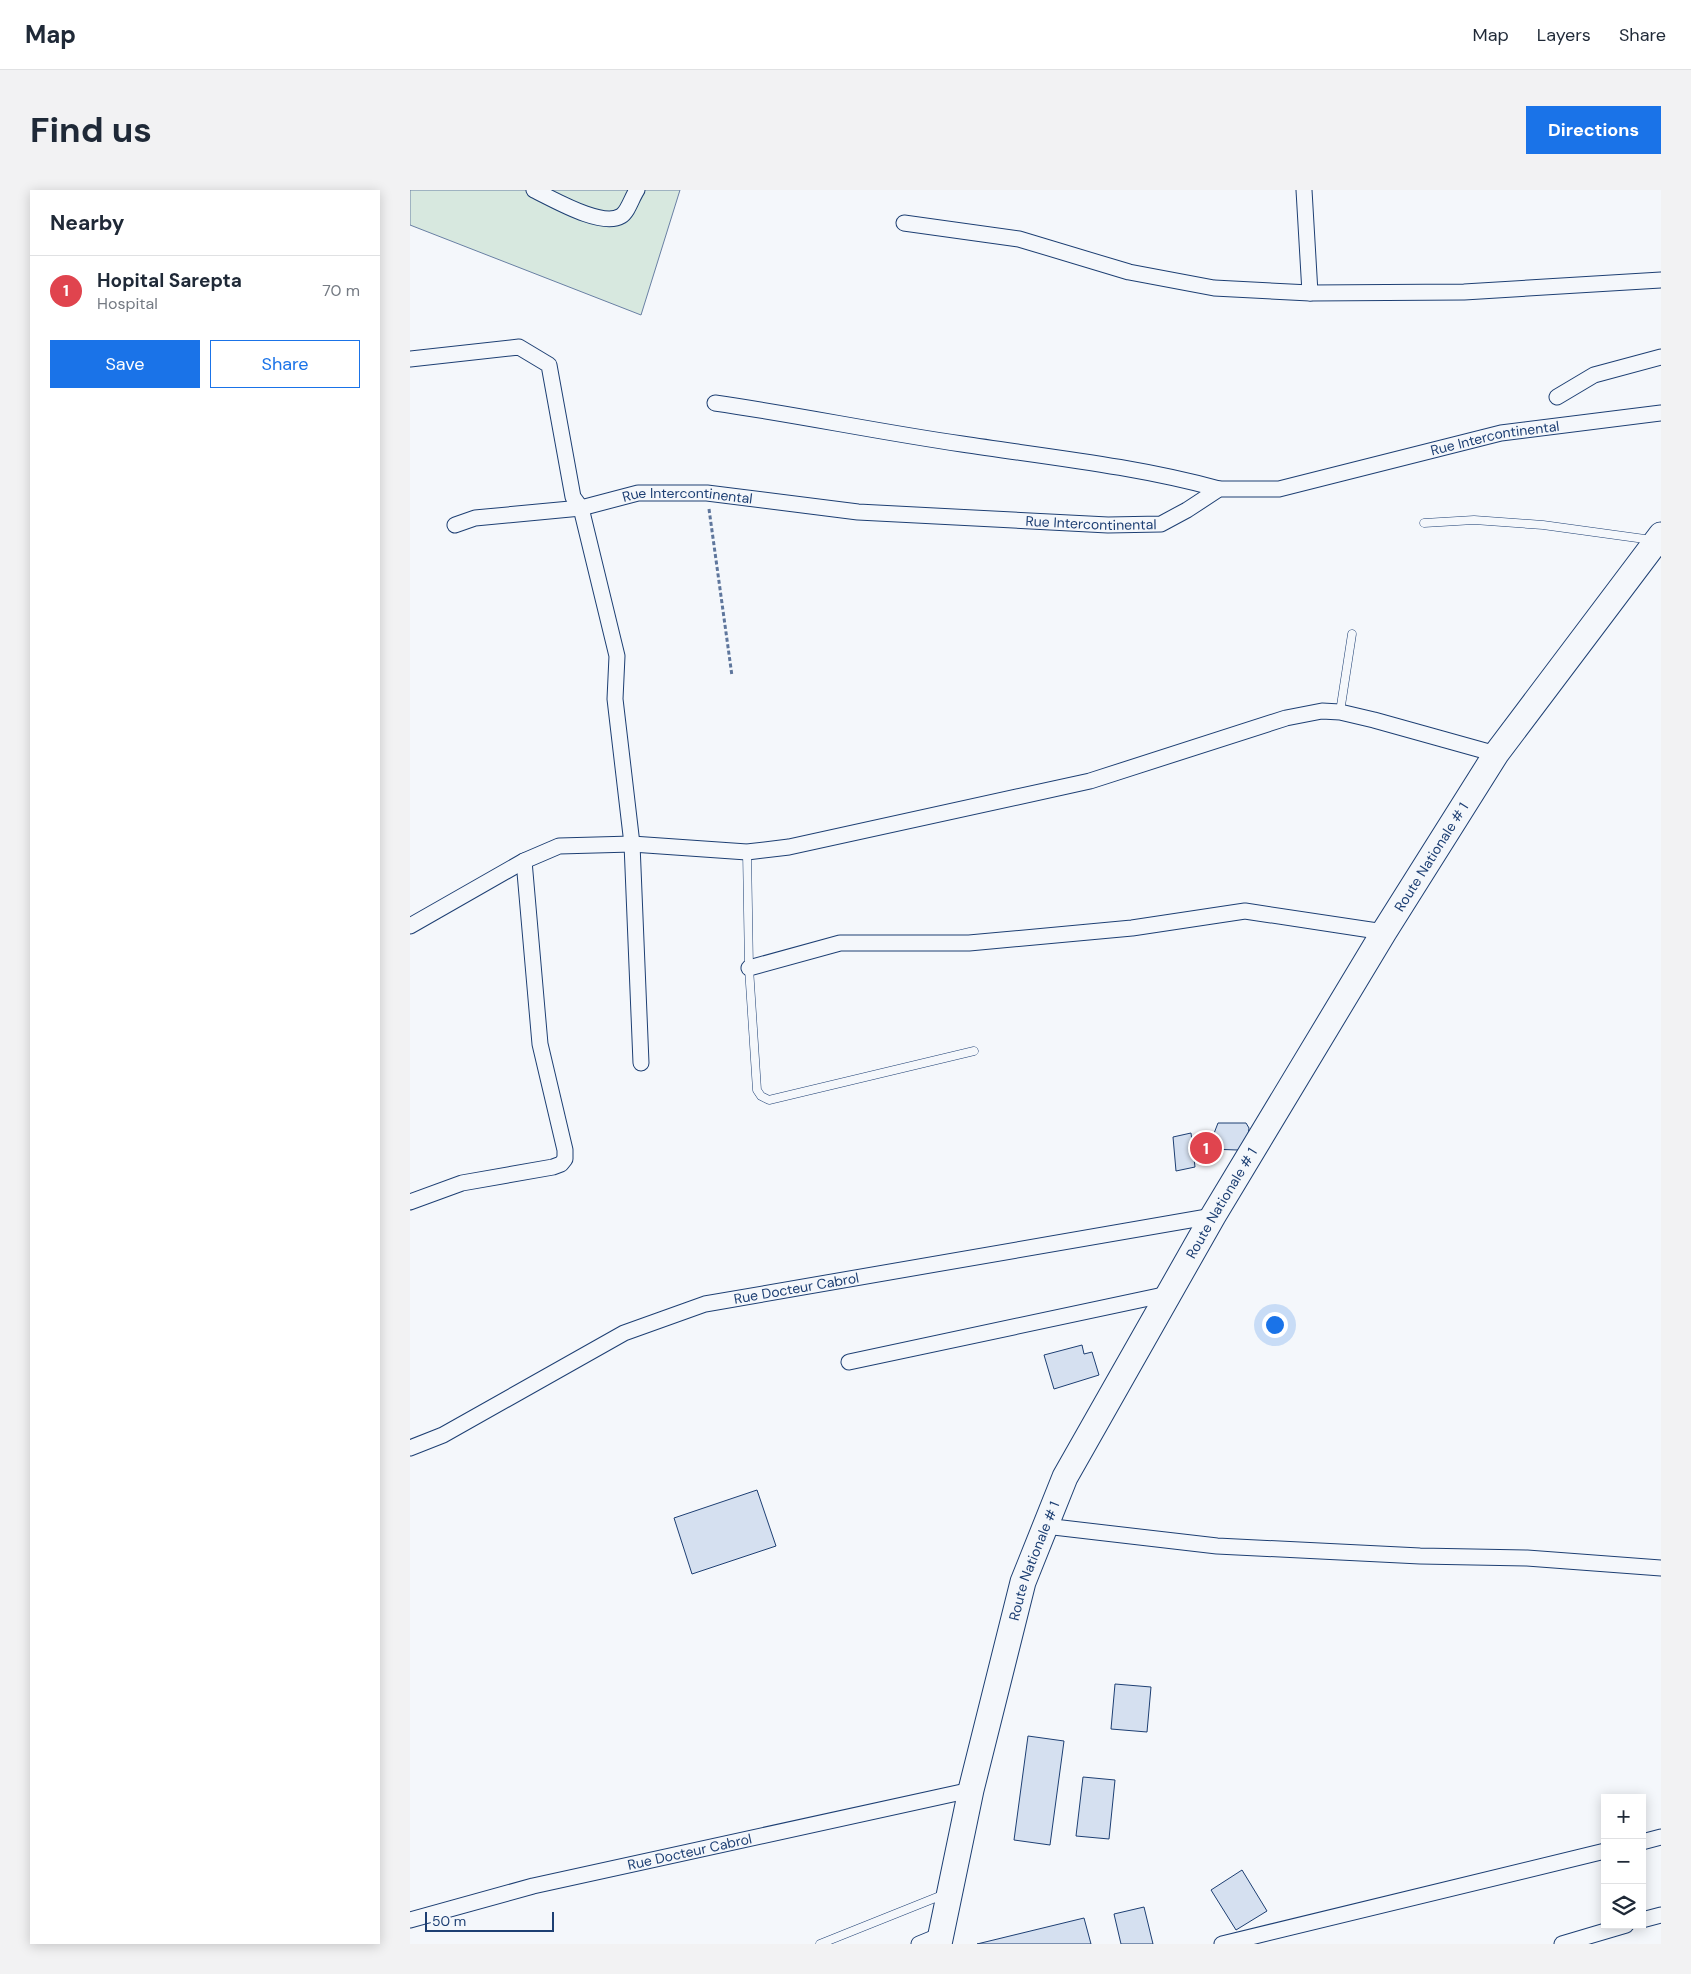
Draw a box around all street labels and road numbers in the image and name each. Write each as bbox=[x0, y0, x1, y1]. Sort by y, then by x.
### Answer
street label: Rue Intercontinental bbox=[1429, 417, 1560, 459]
street label: Rue Intercontinental bbox=[620, 484, 754, 508]
street label: Rue Intercontinental bbox=[1025, 512, 1157, 534]
street label: Route Nationale # 1 bbox=[1390, 799, 1472, 915]
street label: Route Nationale # 1 bbox=[1182, 1145, 1260, 1261]
street label: Rue Docteur Cabrol bbox=[732, 1268, 860, 1308]
street label: Route Nationale # 1 bbox=[1005, 1499, 1063, 1622]
street label: Rue Docteur Cabrol bbox=[626, 1829, 754, 1874]

